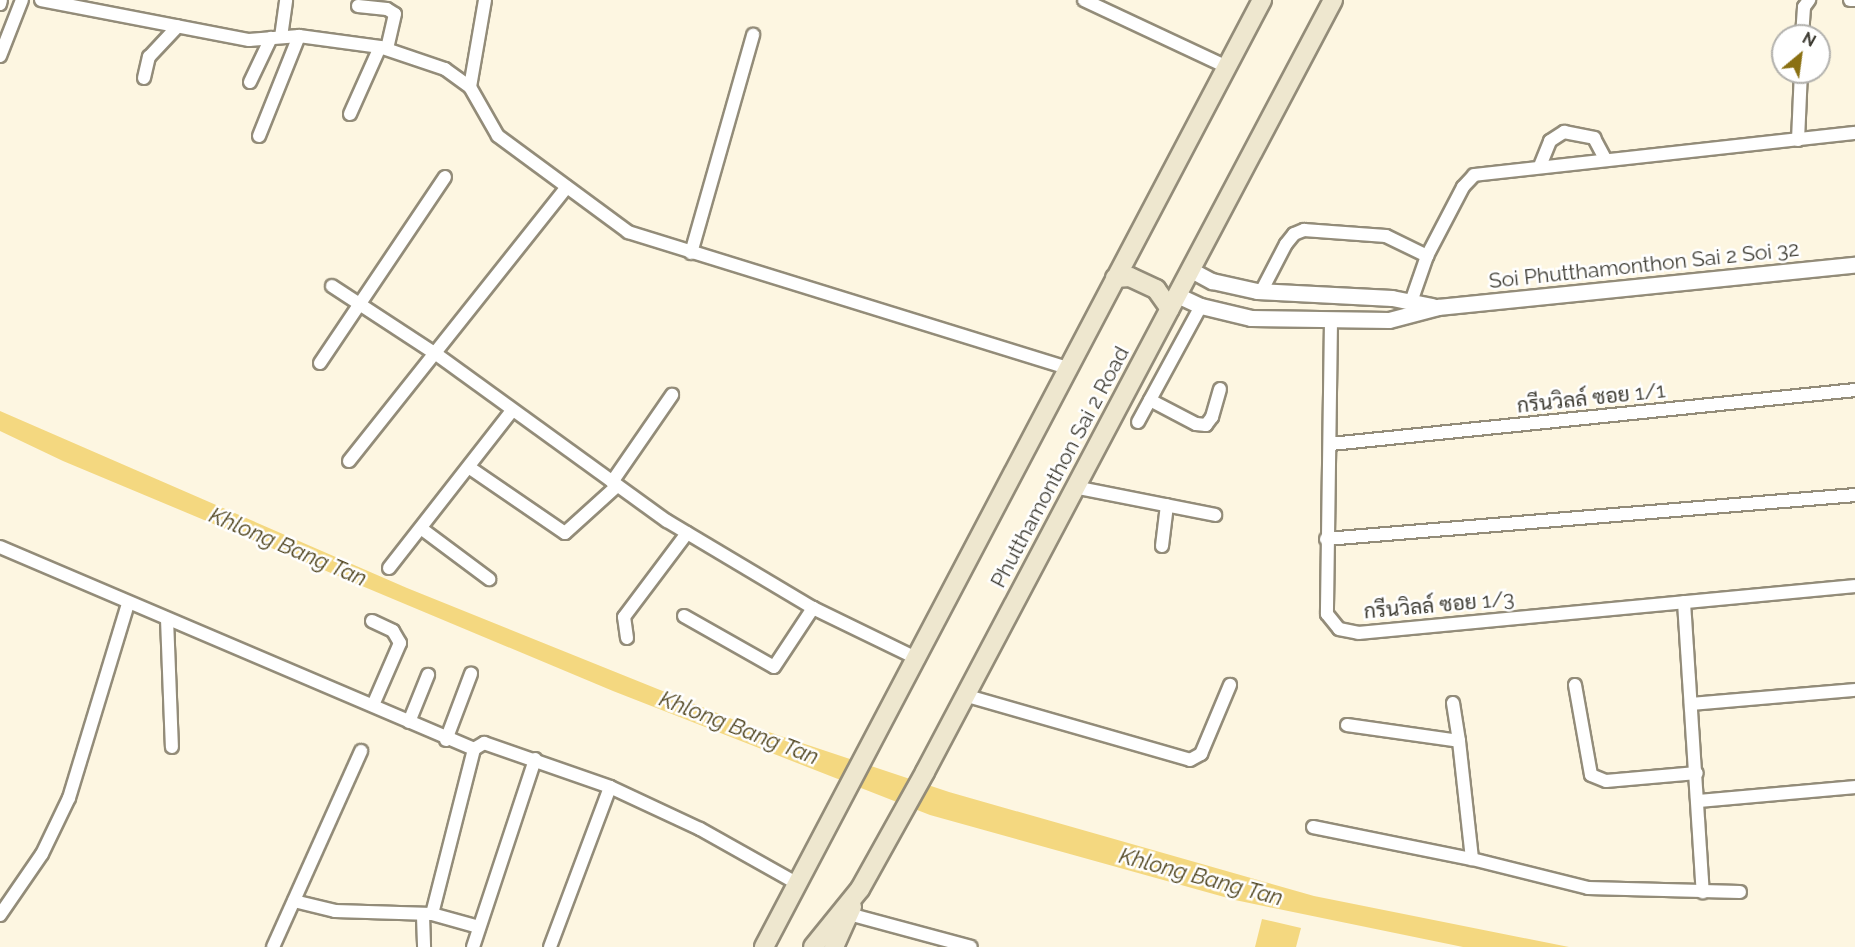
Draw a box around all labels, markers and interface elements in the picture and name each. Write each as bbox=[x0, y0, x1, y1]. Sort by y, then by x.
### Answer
north arrow bbox=[1771, 24, 1831, 84]
text: N bbox=[1799, 28, 1819, 51]
street label: Soi Phutthamonthon Sai 2 Soi 32 bbox=[1488, 236, 1800, 294]
street label: Phutthamonthon Sai 2 Road bbox=[986, 342, 1134, 592]
street label: กรีนวิลล์ ซอย 1/1 bbox=[1516, 378, 1666, 418]
water label: Khlong Bang Tan bbox=[205, 502, 371, 592]
street label: กรีนวิลล์ ซอย 1/3 bbox=[1363, 586, 1515, 624]
water label: Khlong Bang Tan bbox=[655, 685, 823, 771]
water label: Khlong Bang Tan bbox=[1116, 842, 1286, 912]

